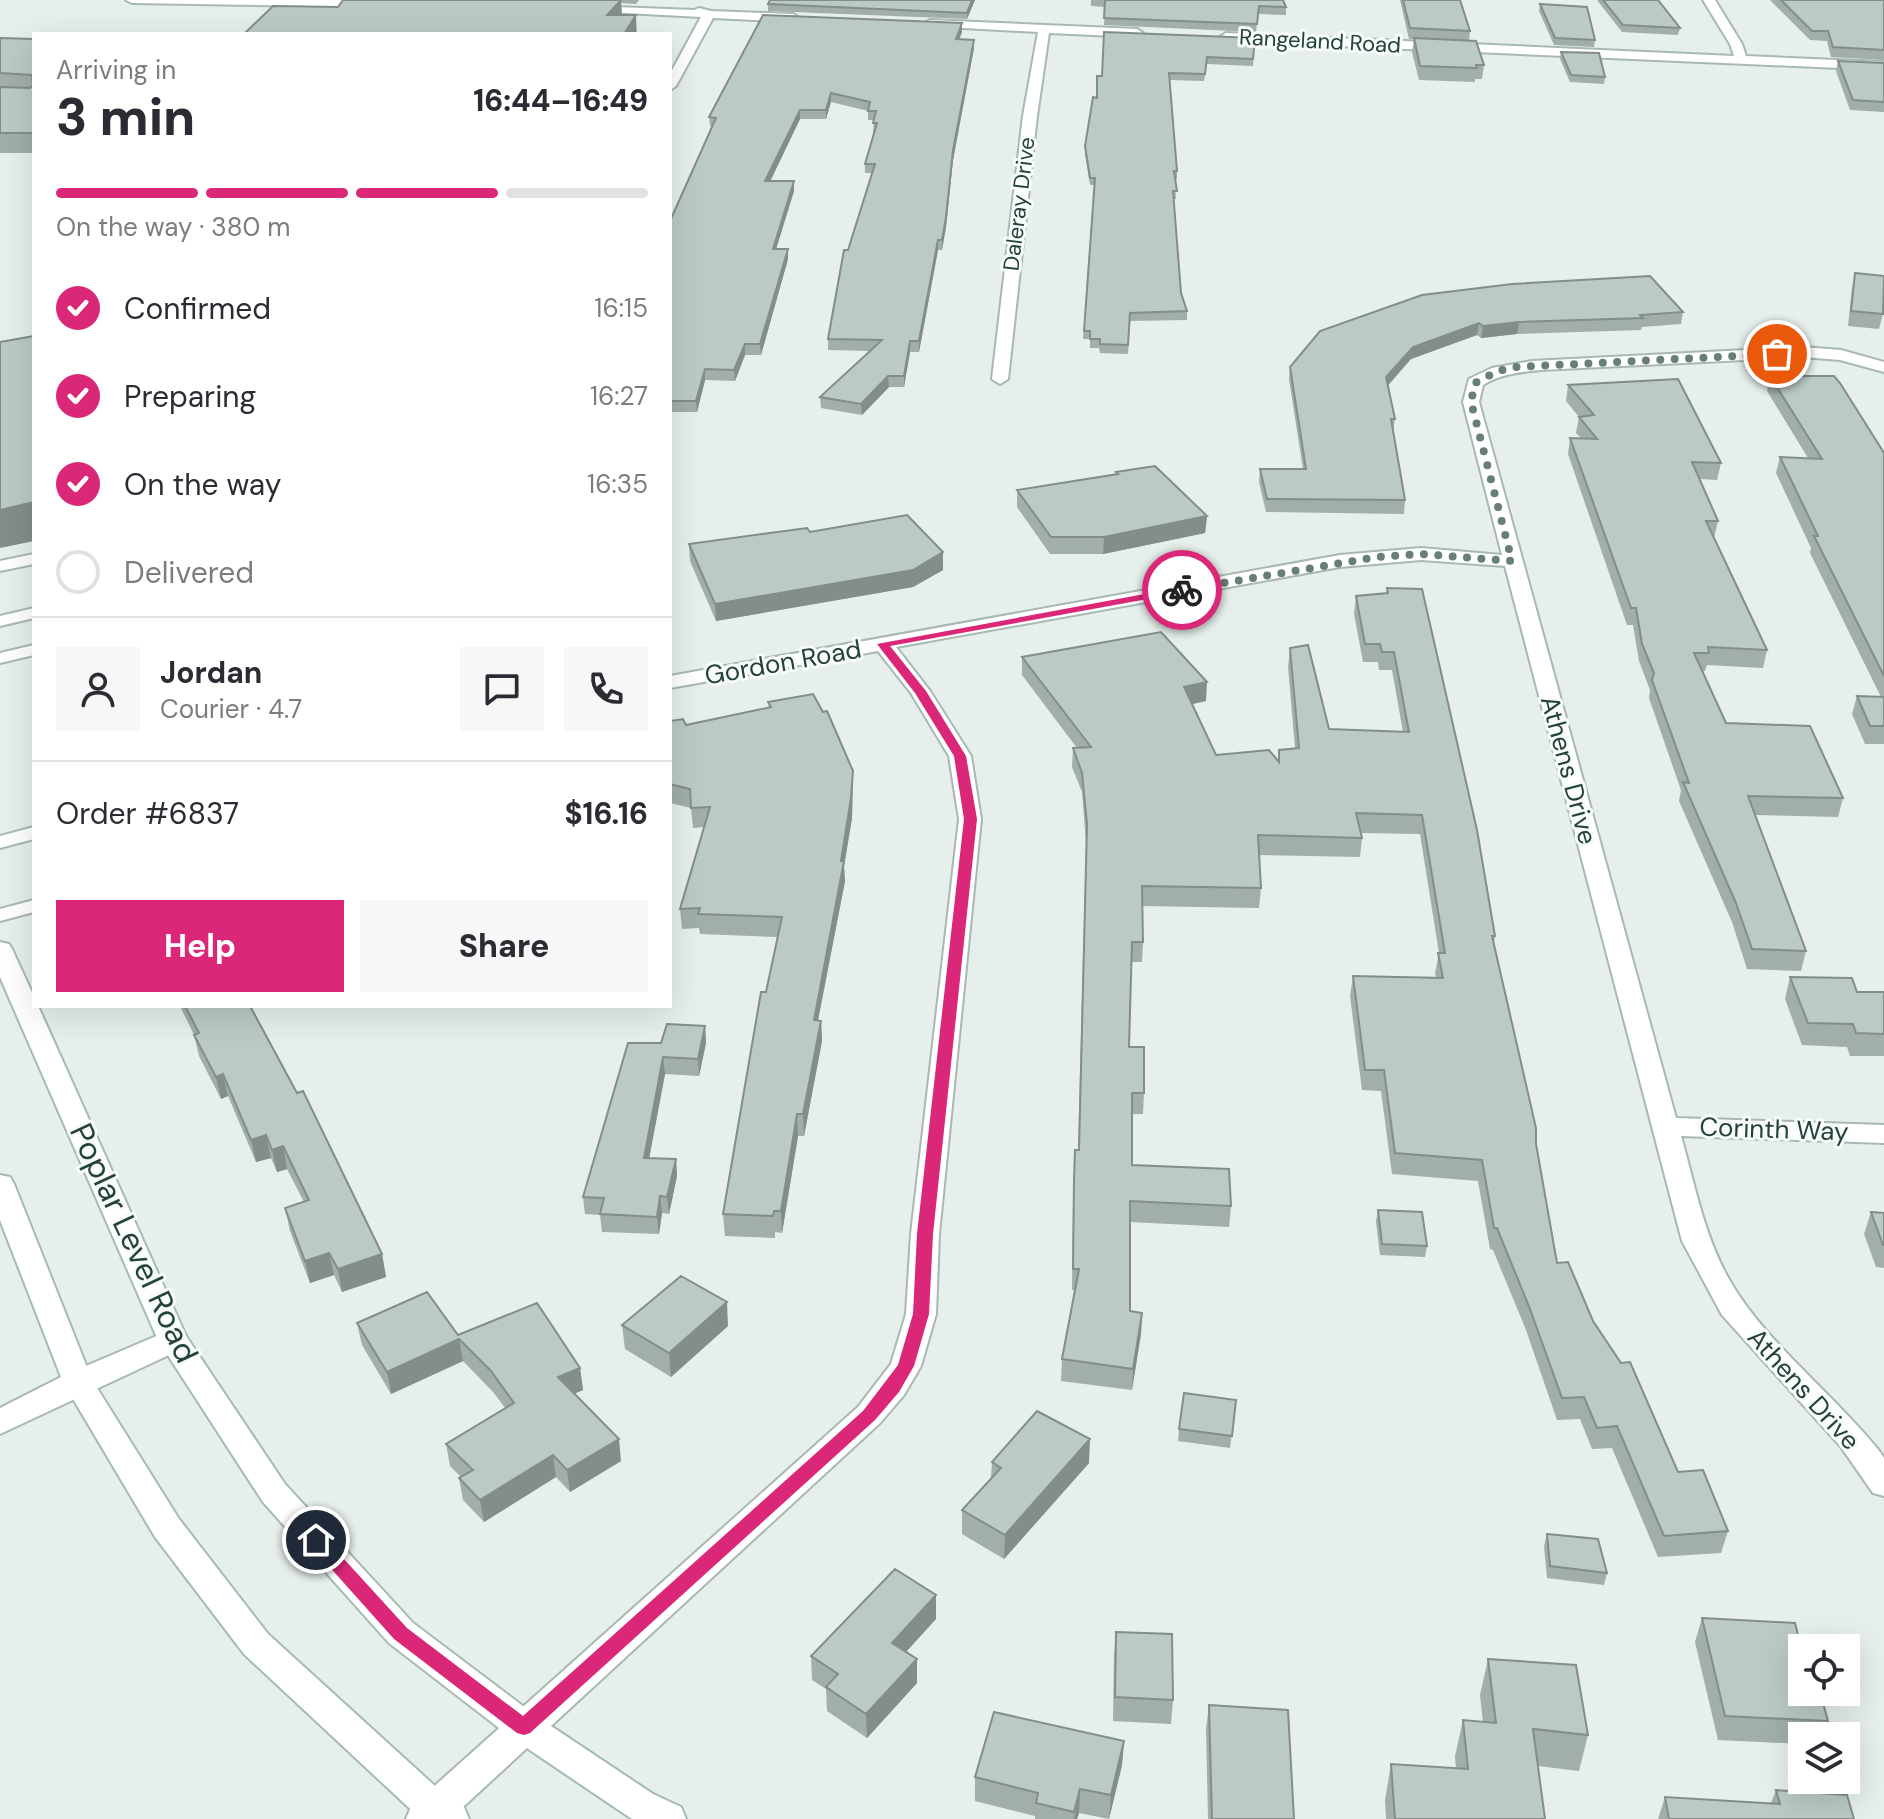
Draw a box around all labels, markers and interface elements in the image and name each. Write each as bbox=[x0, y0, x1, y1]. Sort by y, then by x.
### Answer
street label: Rangeland Road bbox=[1238, 22, 1402, 60]
text: Arriving in bbox=[56, 53, 176, 87]
text: 16:44–16:49 bbox=[473, 81, 648, 120]
text: 3 min bbox=[56, 83, 195, 151]
street label: Daleray Drive bbox=[996, 135, 1042, 273]
text: On the way · 380 m bbox=[56, 210, 290, 244]
icon: check bbox=[56, 286, 100, 330]
text: Confirmed bbox=[124, 289, 271, 328]
text: 16:15 bbox=[594, 291, 648, 325]
pin bbox=[1743, 320, 1811, 388]
icon: bag bbox=[1755, 332, 1799, 376]
icon: check bbox=[56, 374, 100, 418]
text: Preparing bbox=[124, 377, 256, 416]
text: 16:27 bbox=[590, 379, 648, 413]
icon: check bbox=[56, 462, 100, 506]
text: On the way bbox=[124, 465, 281, 504]
text: 16:35 bbox=[587, 467, 648, 501]
courier bbox=[1142, 550, 1222, 630]
text: Delivered bbox=[124, 553, 254, 592]
icon: bike bbox=[1160, 568, 1204, 612]
street label: Gordon Road bbox=[702, 632, 864, 692]
button: person bbox=[56, 647, 140, 731]
button: chat bbox=[460, 647, 544, 731]
button: phone bbox=[564, 647, 648, 731]
text: Jordan bbox=[160, 653, 262, 692]
text: Courier · 4.7 bbox=[160, 692, 302, 726]
street label: Athens Drive bbox=[1533, 692, 1605, 848]
text: Order #6837 bbox=[56, 794, 239, 833]
text: $16.16 bbox=[564, 794, 648, 833]
button: Help bbox=[56, 900, 344, 992]
button: Share bbox=[360, 900, 648, 992]
street label: Corinth Way bbox=[1699, 1109, 1849, 1149]
street label: Poplar Level Road bbox=[60, 1116, 208, 1370]
street label: Athens Drive bbox=[1740, 1321, 1868, 1457]
pin bbox=[282, 1506, 350, 1574]
icon: home bbox=[294, 1518, 338, 1562]
map controls bbox=[1788, 1634, 1860, 1794]
button: locate bbox=[1788, 1634, 1860, 1706]
button: layers bbox=[1788, 1722, 1860, 1794]

